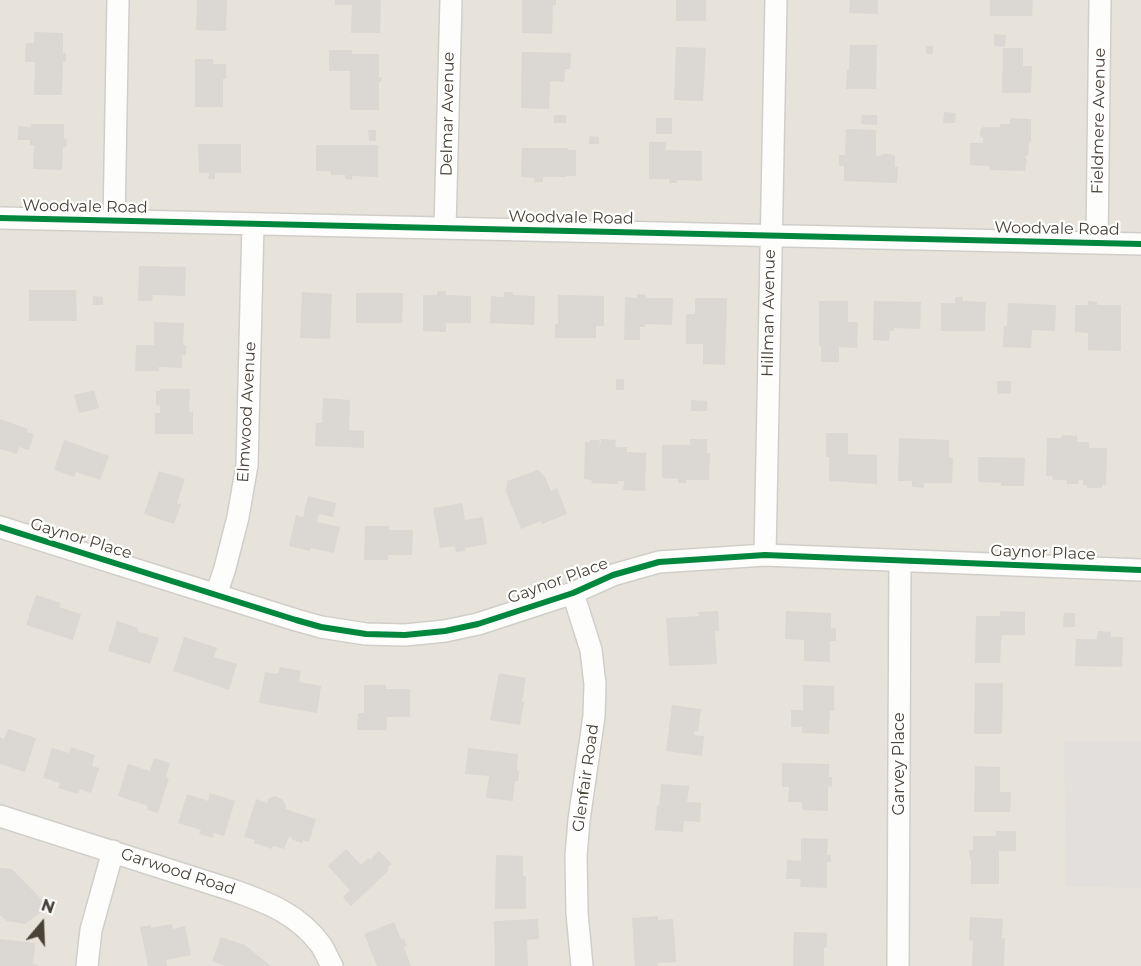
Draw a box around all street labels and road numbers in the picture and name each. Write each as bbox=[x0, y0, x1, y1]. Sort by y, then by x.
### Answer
street label: Fieldmere Avenue bbox=[1088, 48, 1110, 194]
street label: Delmar Avenue bbox=[437, 52, 459, 176]
street label: Woodvale Road bbox=[22, 196, 148, 218]
street label: Woodvale Road bbox=[508, 207, 634, 229]
street label: Woodvale Road bbox=[994, 218, 1120, 240]
street label: Hillman Avenue bbox=[758, 249, 780, 377]
street label: Elmwood Avenue bbox=[234, 341, 260, 483]
street label: Gaynor Place bbox=[28, 514, 134, 564]
street label: Gaynor Place bbox=[990, 542, 1096, 564]
street label: Gaynor Place bbox=[505, 554, 611, 608]
street label: Garvey Place bbox=[889, 712, 909, 816]
street label: Glenfair Road bbox=[569, 723, 603, 833]
street label: Garwood Road bbox=[118, 844, 238, 900]

